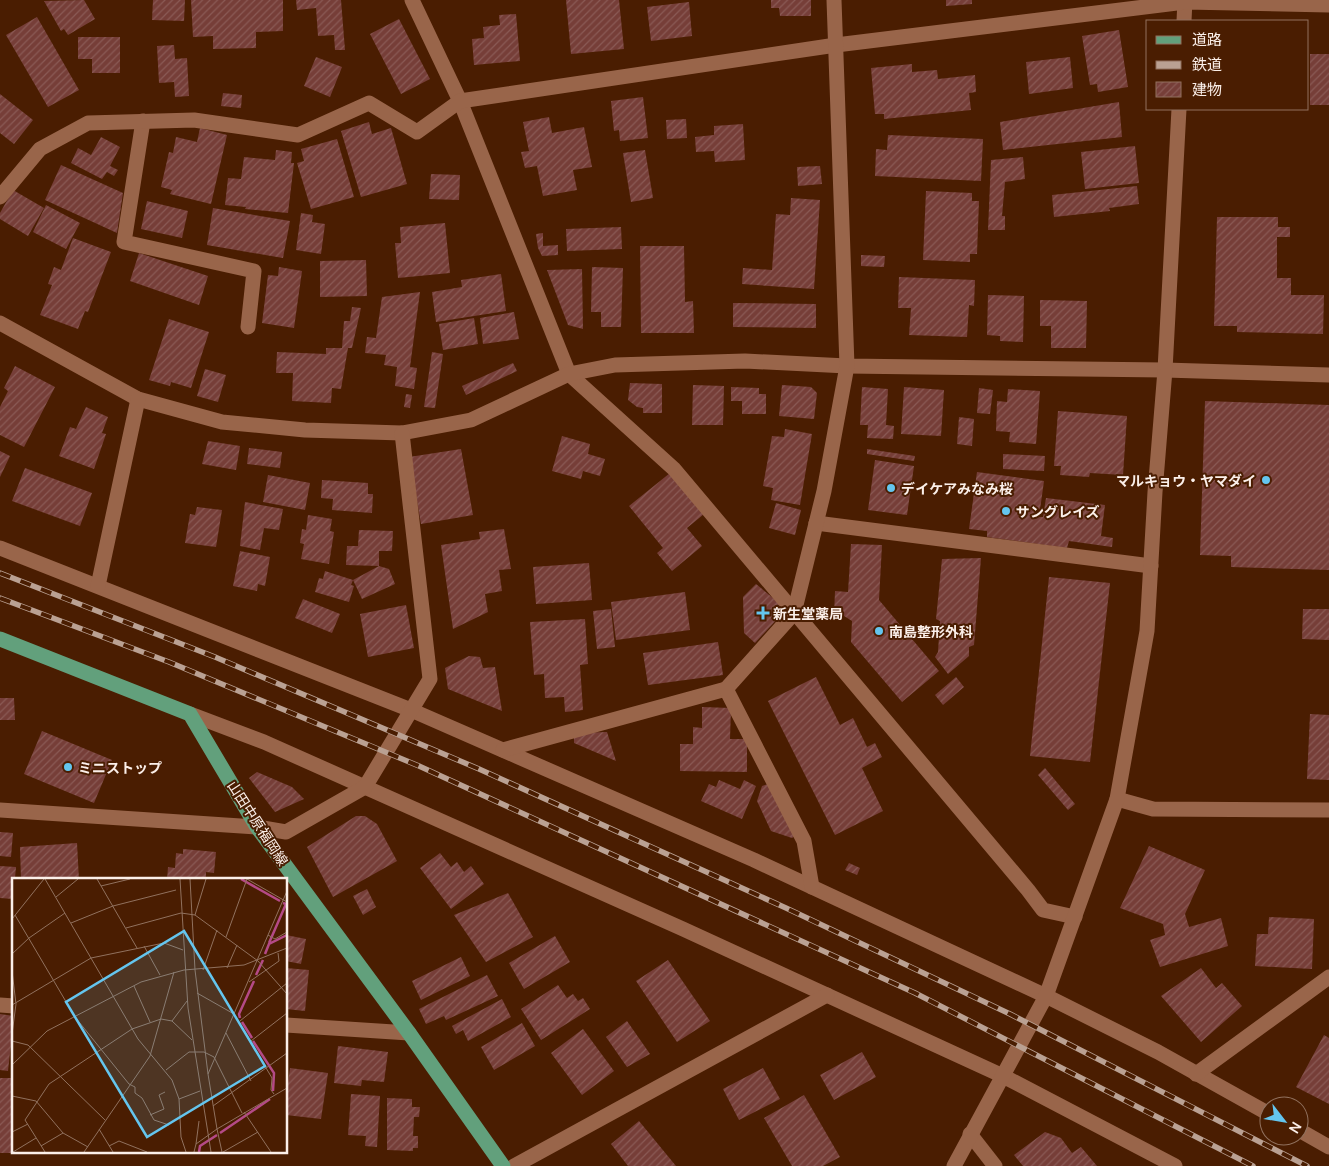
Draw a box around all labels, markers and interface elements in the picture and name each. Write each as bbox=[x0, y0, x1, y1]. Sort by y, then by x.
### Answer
legend bbox=[1146, 20, 1309, 110]
text: 道路 bbox=[1192, 29, 1222, 50]
text: 鉄道 bbox=[1192, 54, 1222, 75]
text: 建物 bbox=[1192, 79, 1222, 100]
place label: マルキョウ・ヤマダイ bbox=[1116, 471, 1256, 490]
marker: マルキョウ・ヤマダイ bbox=[1260, 474, 1272, 486]
place label: デイケアみなみ桜 bbox=[901, 479, 1013, 498]
marker: デイケアみなみ桜 bbox=[885, 482, 897, 494]
place label: サングレイズ bbox=[1016, 502, 1100, 521]
marker: サングレイズ bbox=[1000, 505, 1012, 517]
place label: 新生堂薬局 bbox=[773, 604, 843, 623]
marker: 新生堂薬局 bbox=[757, 607, 769, 619]
place label: 南島整形外科 bbox=[889, 622, 973, 641]
marker: 南島整形外科 bbox=[873, 625, 885, 637]
place label: ミニストップ bbox=[78, 758, 162, 777]
marker: ミニストップ bbox=[62, 761, 74, 773]
street label: 山田中原福岡線 bbox=[223, 777, 293, 869]
inset map bbox=[12, 878, 288, 1154]
north arrow bbox=[1259, 1096, 1309, 1146]
text: N bbox=[1285, 1119, 1306, 1137]

